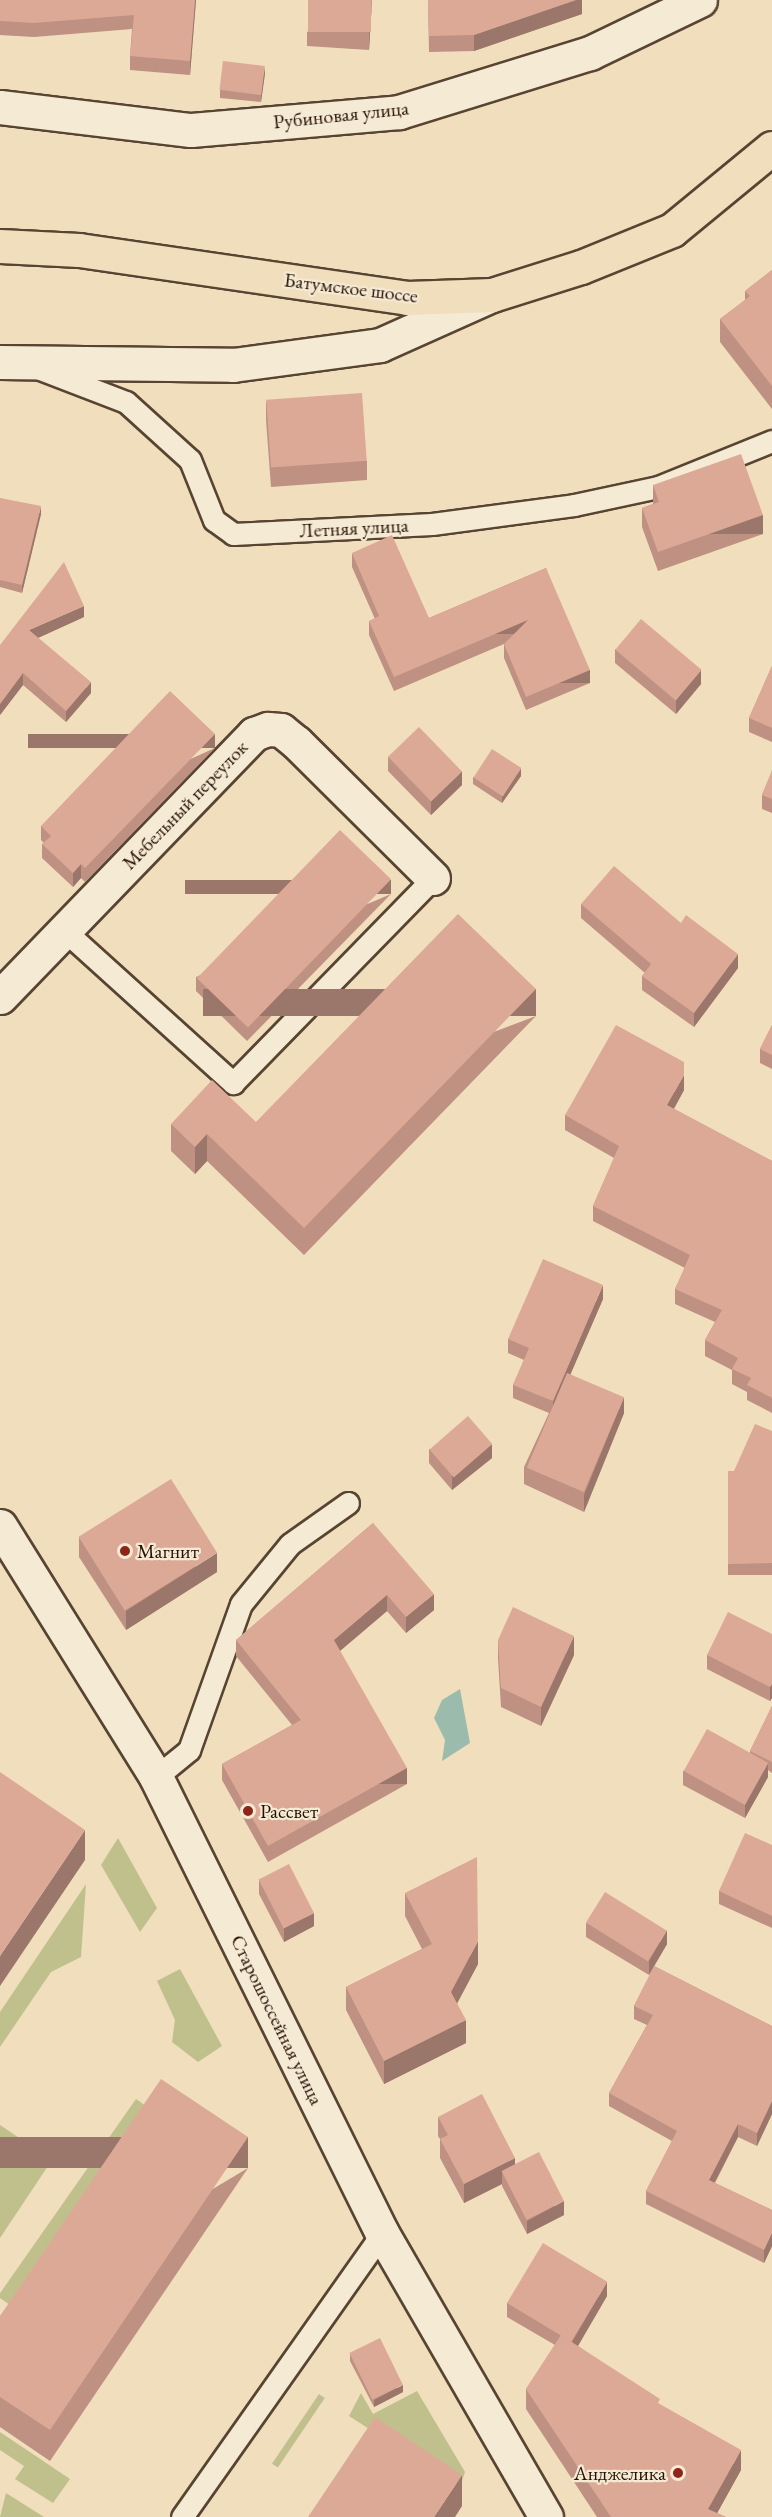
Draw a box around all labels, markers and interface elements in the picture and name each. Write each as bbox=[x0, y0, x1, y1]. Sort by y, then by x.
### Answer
street label: Рубиновая улица bbox=[272, 96, 410, 134]
street label: Батумское шоссе bbox=[283, 268, 419, 308]
street label: Летняя улица bbox=[299, 513, 409, 543]
street label: Мебельный переулок bbox=[117, 735, 253, 875]
place label: Магнит bbox=[137, 1539, 199, 1563]
marker: Магнит bbox=[118, 1544, 132, 1558]
place label: Рассвет bbox=[260, 1799, 318, 1823]
marker: Рассвет bbox=[241, 1804, 255, 1818]
street label: Старошоссейная улица bbox=[225, 1931, 329, 2109]
place label: Анджелика bbox=[574, 2461, 666, 2485]
marker: Анджелика bbox=[671, 2466, 685, 2480]

